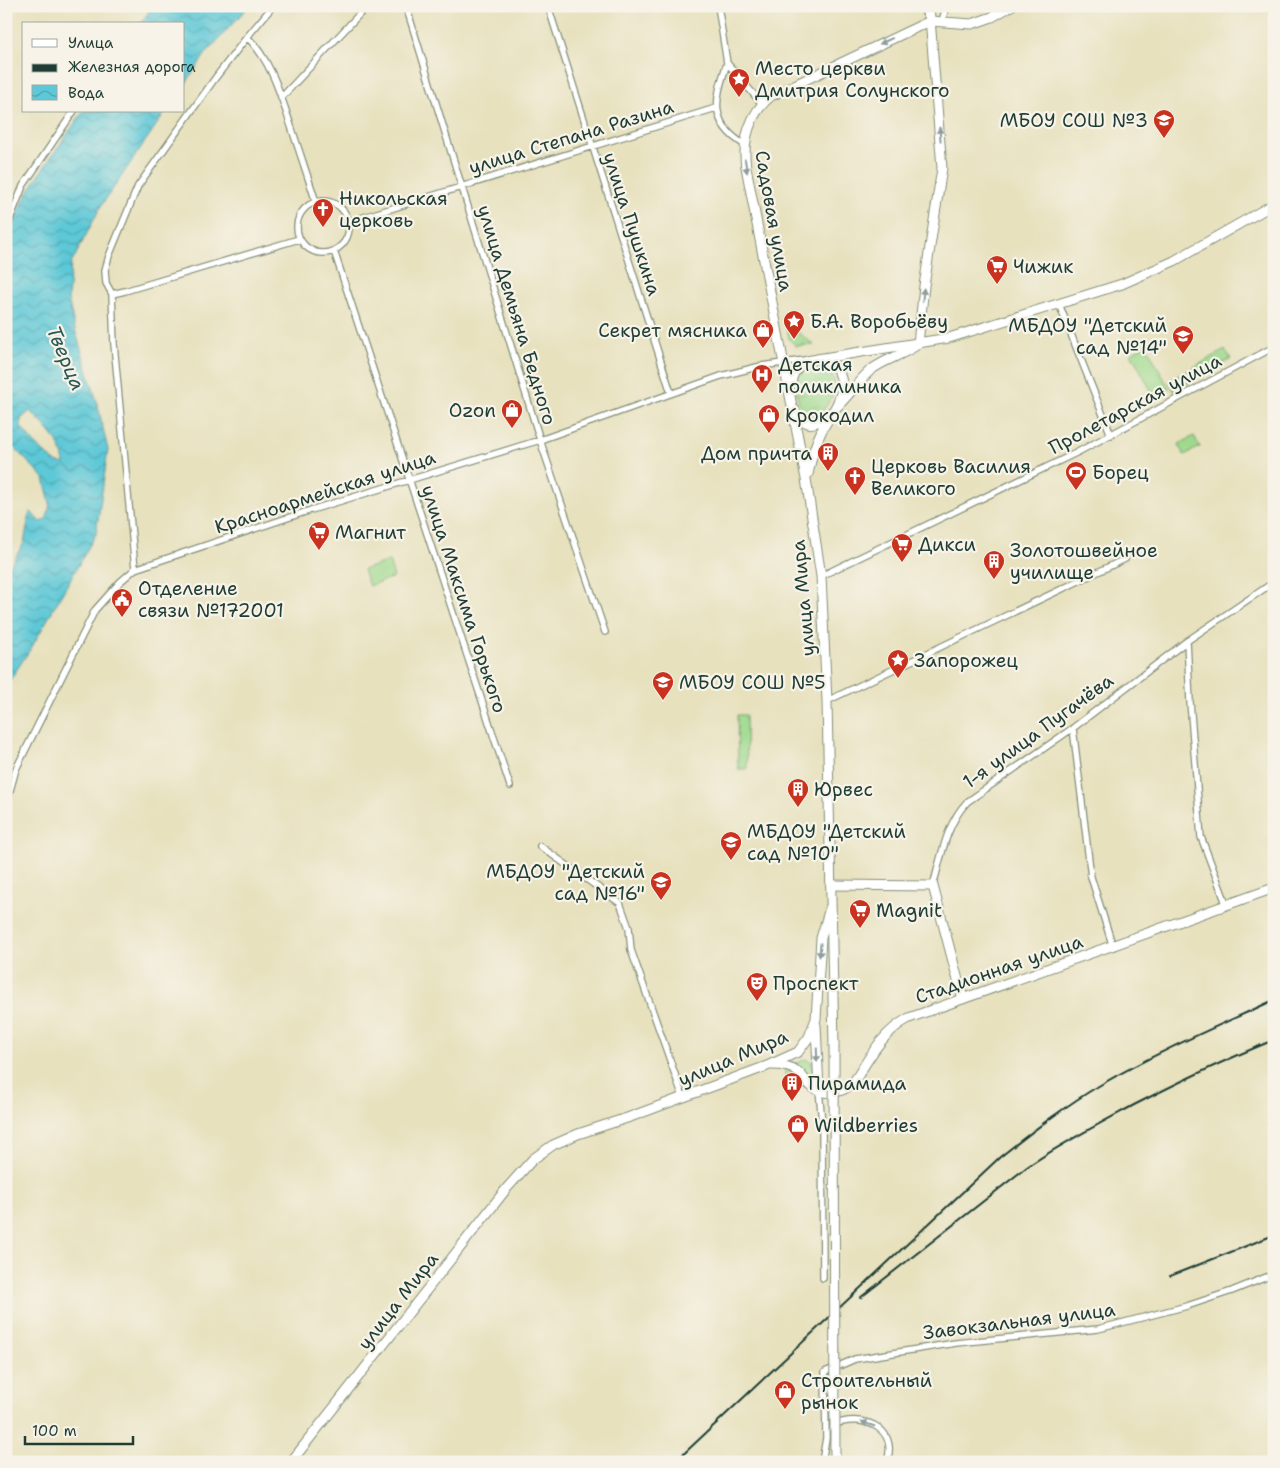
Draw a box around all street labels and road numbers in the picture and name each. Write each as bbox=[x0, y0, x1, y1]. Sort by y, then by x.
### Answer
street label: улица Степана Разина bbox=[466, 94, 677, 180]
street label: улица Пушкина bbox=[597, 149, 667, 299]
street label: Садовая улица bbox=[749, 149, 799, 294]
street label: улица Демьяна Бедного bbox=[472, 202, 562, 428]
street label: Пролетарская улица bbox=[1044, 348, 1226, 460]
street label: Красноармейская улица bbox=[211, 444, 439, 540]
street label: улица Максима Горького bbox=[415, 482, 513, 716]
street label: улица Мира bbox=[785, 538, 821, 657]
street label: 1-я улица Пугачёва bbox=[958, 668, 1119, 794]
street label: Стадионная улица bbox=[912, 929, 1086, 1009]
street label: улица Мира bbox=[674, 1024, 792, 1092]
street label: улица Мира bbox=[352, 1247, 444, 1355]
street label: Завокзальная улица bbox=[921, 1297, 1117, 1345]

